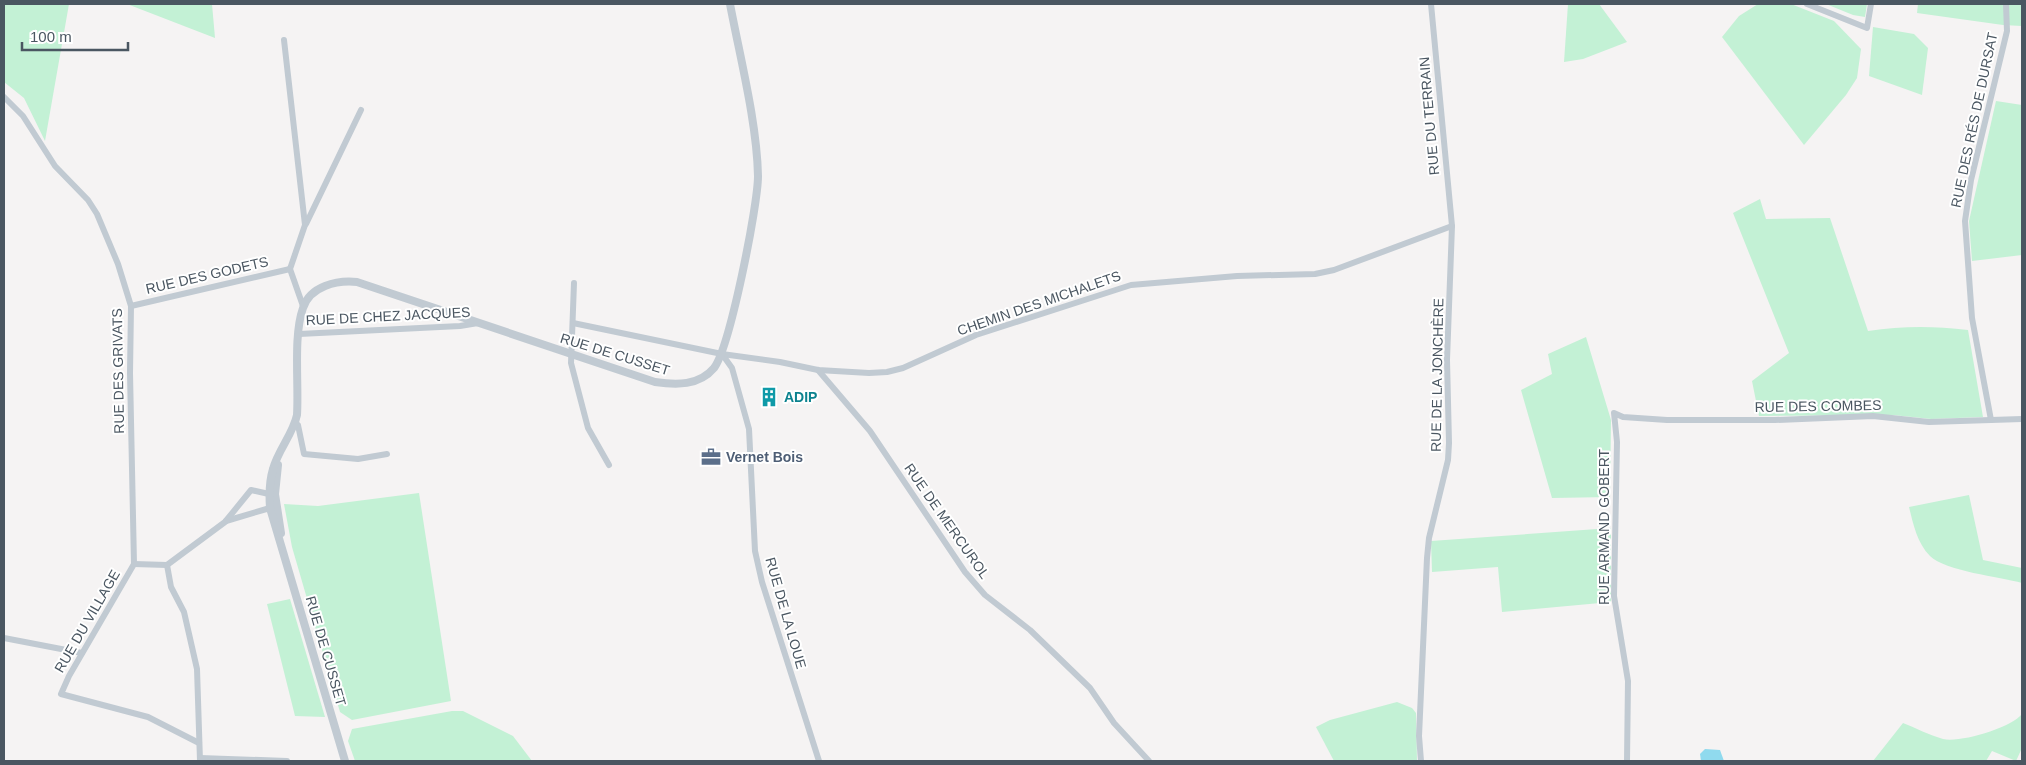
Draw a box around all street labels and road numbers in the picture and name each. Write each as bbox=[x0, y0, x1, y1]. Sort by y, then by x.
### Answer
street label: RUE DES RÉS DE DURSAT bbox=[1948, 31, 2000, 209]
street label: RUE DU TERRAIN bbox=[1416, 56, 1442, 176]
street label: RUE DES GODETS bbox=[144, 253, 270, 297]
street label: CHEMIN DES MICHALETS bbox=[955, 267, 1123, 339]
street label: RUE DE LA JONCHÈRE bbox=[1428, 298, 1446, 452]
street label: RUE DE CHEZ JACQUES bbox=[305, 304, 471, 328]
street label: RUE DES GRIVATS bbox=[109, 308, 127, 434]
street label: RUE DE CUSSET bbox=[558, 330, 672, 378]
street label: RUE DES COMBES bbox=[1754, 397, 1882, 415]
street label: RUE ARMAND GOBERT bbox=[1596, 449, 1612, 605]
street label: RUE DE MERCUROL bbox=[901, 460, 993, 582]
street label: RUE DE LA LOUE bbox=[762, 555, 810, 671]
street label: RUE DU VILLAGE bbox=[51, 567, 123, 675]
street label: RUE DE CUSSET bbox=[303, 594, 349, 708]

